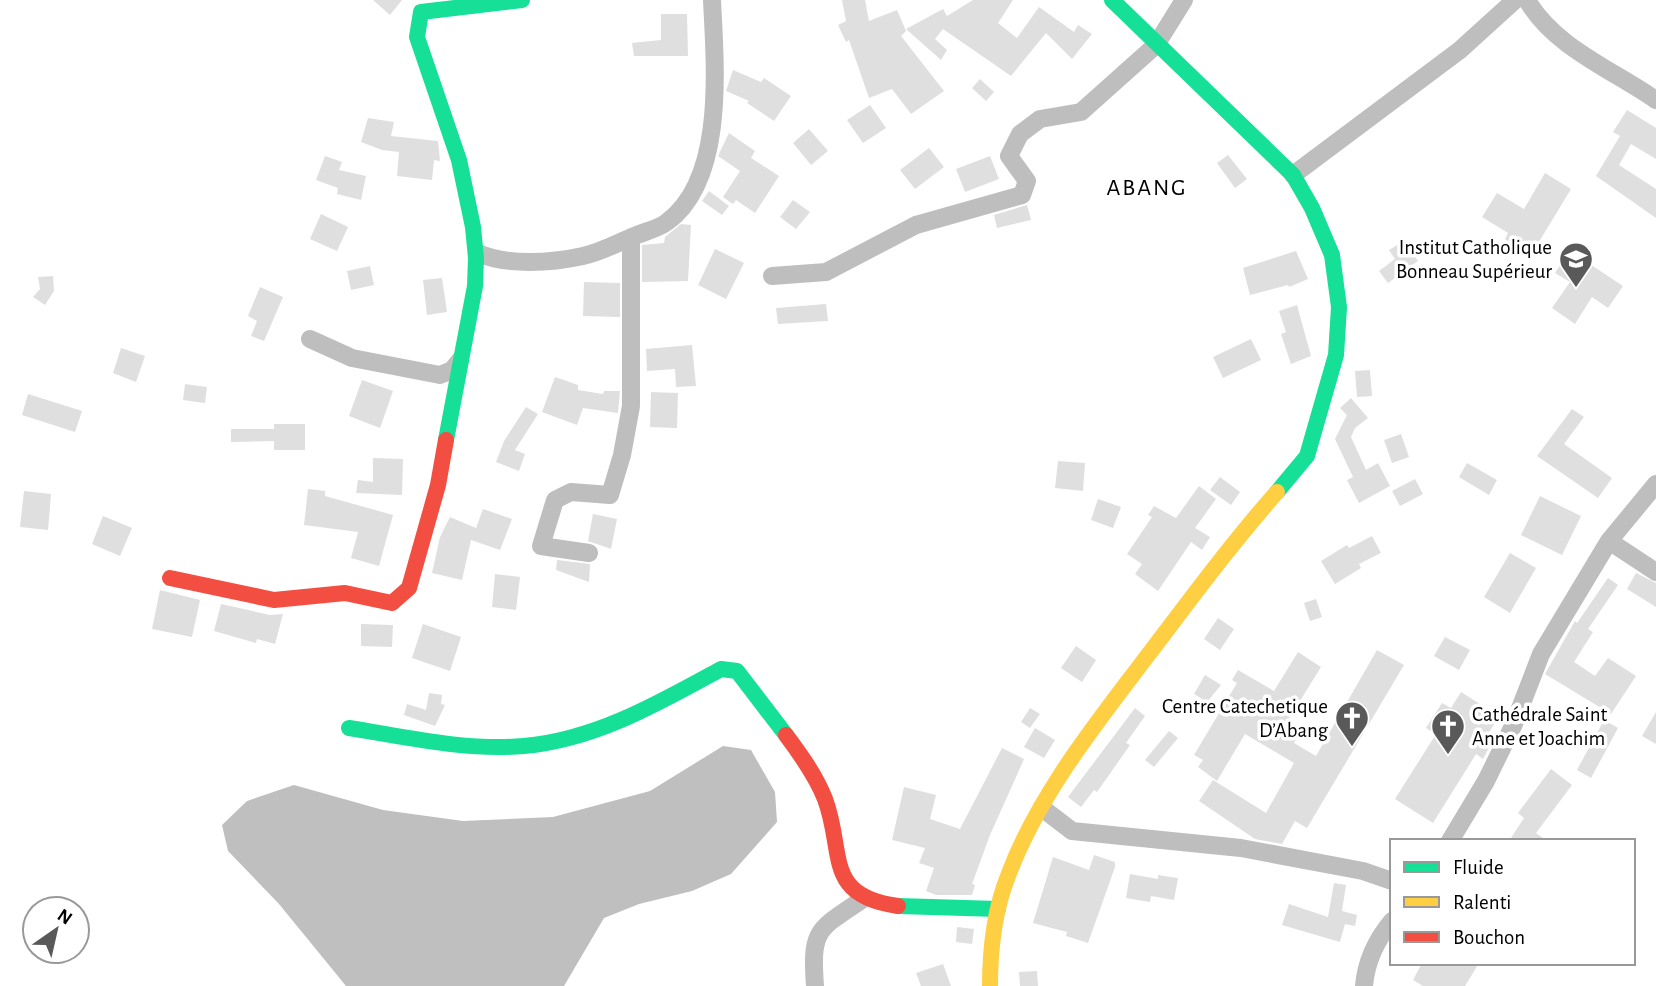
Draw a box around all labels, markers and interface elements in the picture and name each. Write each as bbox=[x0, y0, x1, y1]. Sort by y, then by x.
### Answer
district label: ABANG bbox=[1106, 176, 1188, 200]
place label: Institut Catholique Bonneau Supérieur bbox=[1396, 237, 1552, 282]
school or university icon: Institut Catholique Bonneau Supérieur bbox=[1557, 240, 1595, 289]
place label: Centre Catechetique D’Abang bbox=[1162, 696, 1329, 741]
church icon: Centre Catechetique D’Abang bbox=[1333, 699, 1371, 748]
place label: Cathédrale Saint Anne et Joachim bbox=[1472, 704, 1608, 749]
church icon: Cathédrale Saint Anne et Joachim bbox=[1429, 707, 1467, 756]
legend bbox=[1390, 839, 1635, 965]
text: Fluide bbox=[1453, 857, 1504, 878]
text: Ralenti bbox=[1453, 892, 1511, 913]
north arrow bbox=[21, 895, 91, 965]
text: N bbox=[54, 906, 75, 929]
text: Bouchon bbox=[1453, 927, 1525, 948]

